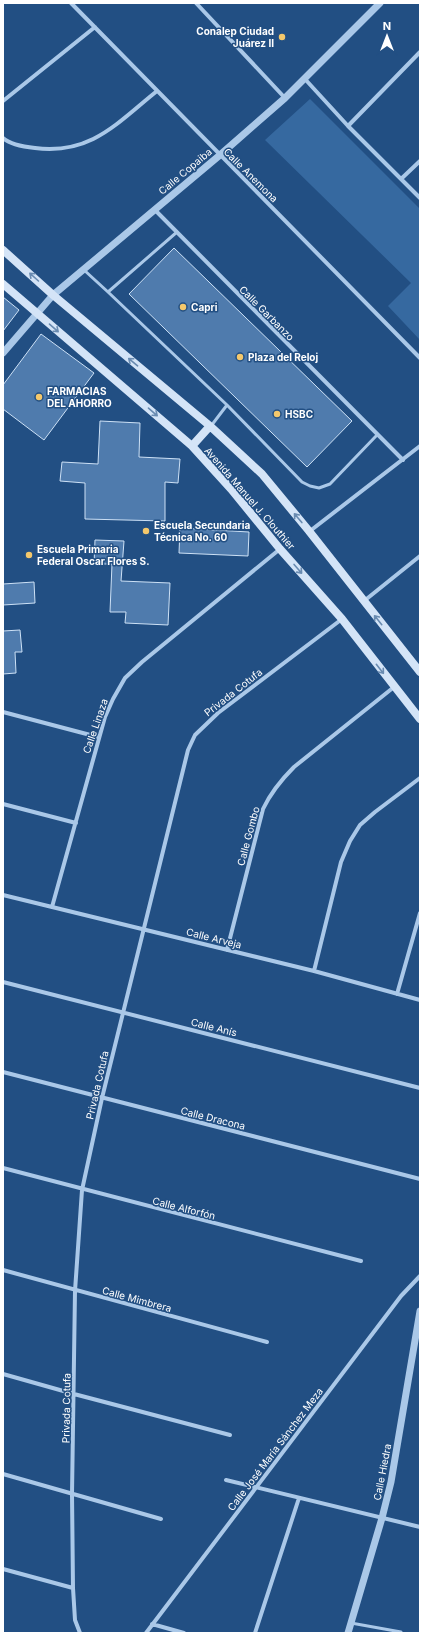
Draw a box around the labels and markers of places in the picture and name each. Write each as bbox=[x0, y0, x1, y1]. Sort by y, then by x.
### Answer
place label: Conalep Ciudad Juárez II bbox=[196, 25, 274, 49]
marker: Conalep Ciudad Juárez II bbox=[277, 32, 287, 42]
place label: Capri bbox=[191, 301, 218, 313]
marker: Capri bbox=[178, 302, 188, 312]
place label: Plaza del Reloj bbox=[248, 351, 318, 363]
marker: Plaza del Reloj bbox=[235, 352, 245, 362]
place label: FARMACIAS DEL AHORRO bbox=[47, 385, 112, 409]
marker: FARMACIAS DEL AHORRO bbox=[34, 392, 44, 402]
place label: HSBC bbox=[285, 408, 313, 420]
marker: HSBC bbox=[272, 409, 282, 419]
place label: Escuela Secundaria Técnica No. 60 bbox=[154, 519, 250, 543]
marker: Escuela Secundaria Técnica No. 60 bbox=[141, 526, 151, 536]
place label: Escuela Primaria Federal Oscar Flores S. bbox=[37, 543, 150, 567]
marker: Escuela Primaria Federal Oscar Flores S. bbox=[24, 550, 34, 560]

